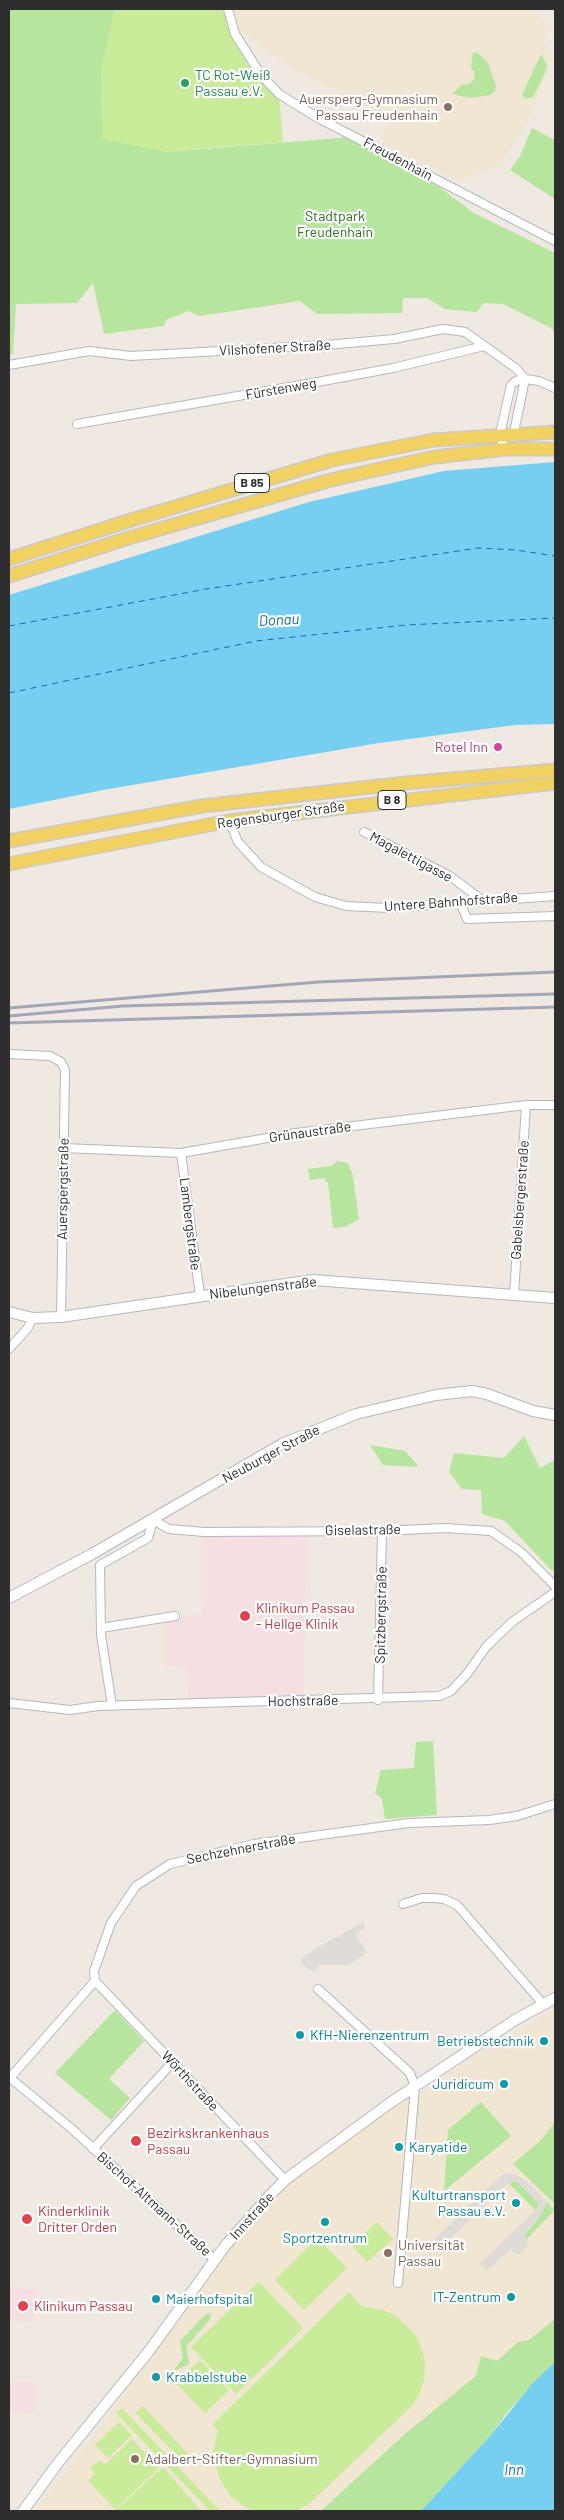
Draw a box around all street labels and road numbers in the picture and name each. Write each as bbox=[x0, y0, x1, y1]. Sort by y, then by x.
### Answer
street label: Freudenhain bbox=[360, 134, 436, 184]
street label: Vilshofener Straße bbox=[219, 337, 331, 359]
street label: Fürstenweg bbox=[244, 375, 318, 403]
road number: B 85 bbox=[234, 473, 270, 492]
road number: B 8 bbox=[378, 790, 406, 810]
street label: Regensburger Straße bbox=[216, 798, 346, 832]
street label: Magalettigasse bbox=[367, 828, 455, 886]
street label: Untere Bahnhofstraße bbox=[383, 889, 519, 915]
street label: Grünaustraße bbox=[268, 1118, 352, 1146]
street label: Auerspergstraße bbox=[54, 1138, 72, 1240]
street label: Gabelsbergerstraße bbox=[507, 1140, 533, 1260]
street label: Lambergstraße bbox=[176, 1177, 204, 1271]
street label: Nibelungenstraße bbox=[208, 1273, 318, 1303]
street label: Neuburger Straße bbox=[219, 1421, 323, 1487]
street label: Giselastraße bbox=[325, 1521, 401, 1539]
street label: Spitzbergstraße bbox=[372, 1566, 390, 1664]
street label: Hochstraße bbox=[267, 1692, 339, 1710]
street label: Sechzehnerstraße bbox=[185, 1830, 297, 1868]
street label: Wörthstraße bbox=[158, 2047, 222, 2115]
street label: Bischof-Altmann-Straße bbox=[93, 2148, 215, 2260]
street label: Innstraße bbox=[226, 2189, 278, 2243]

